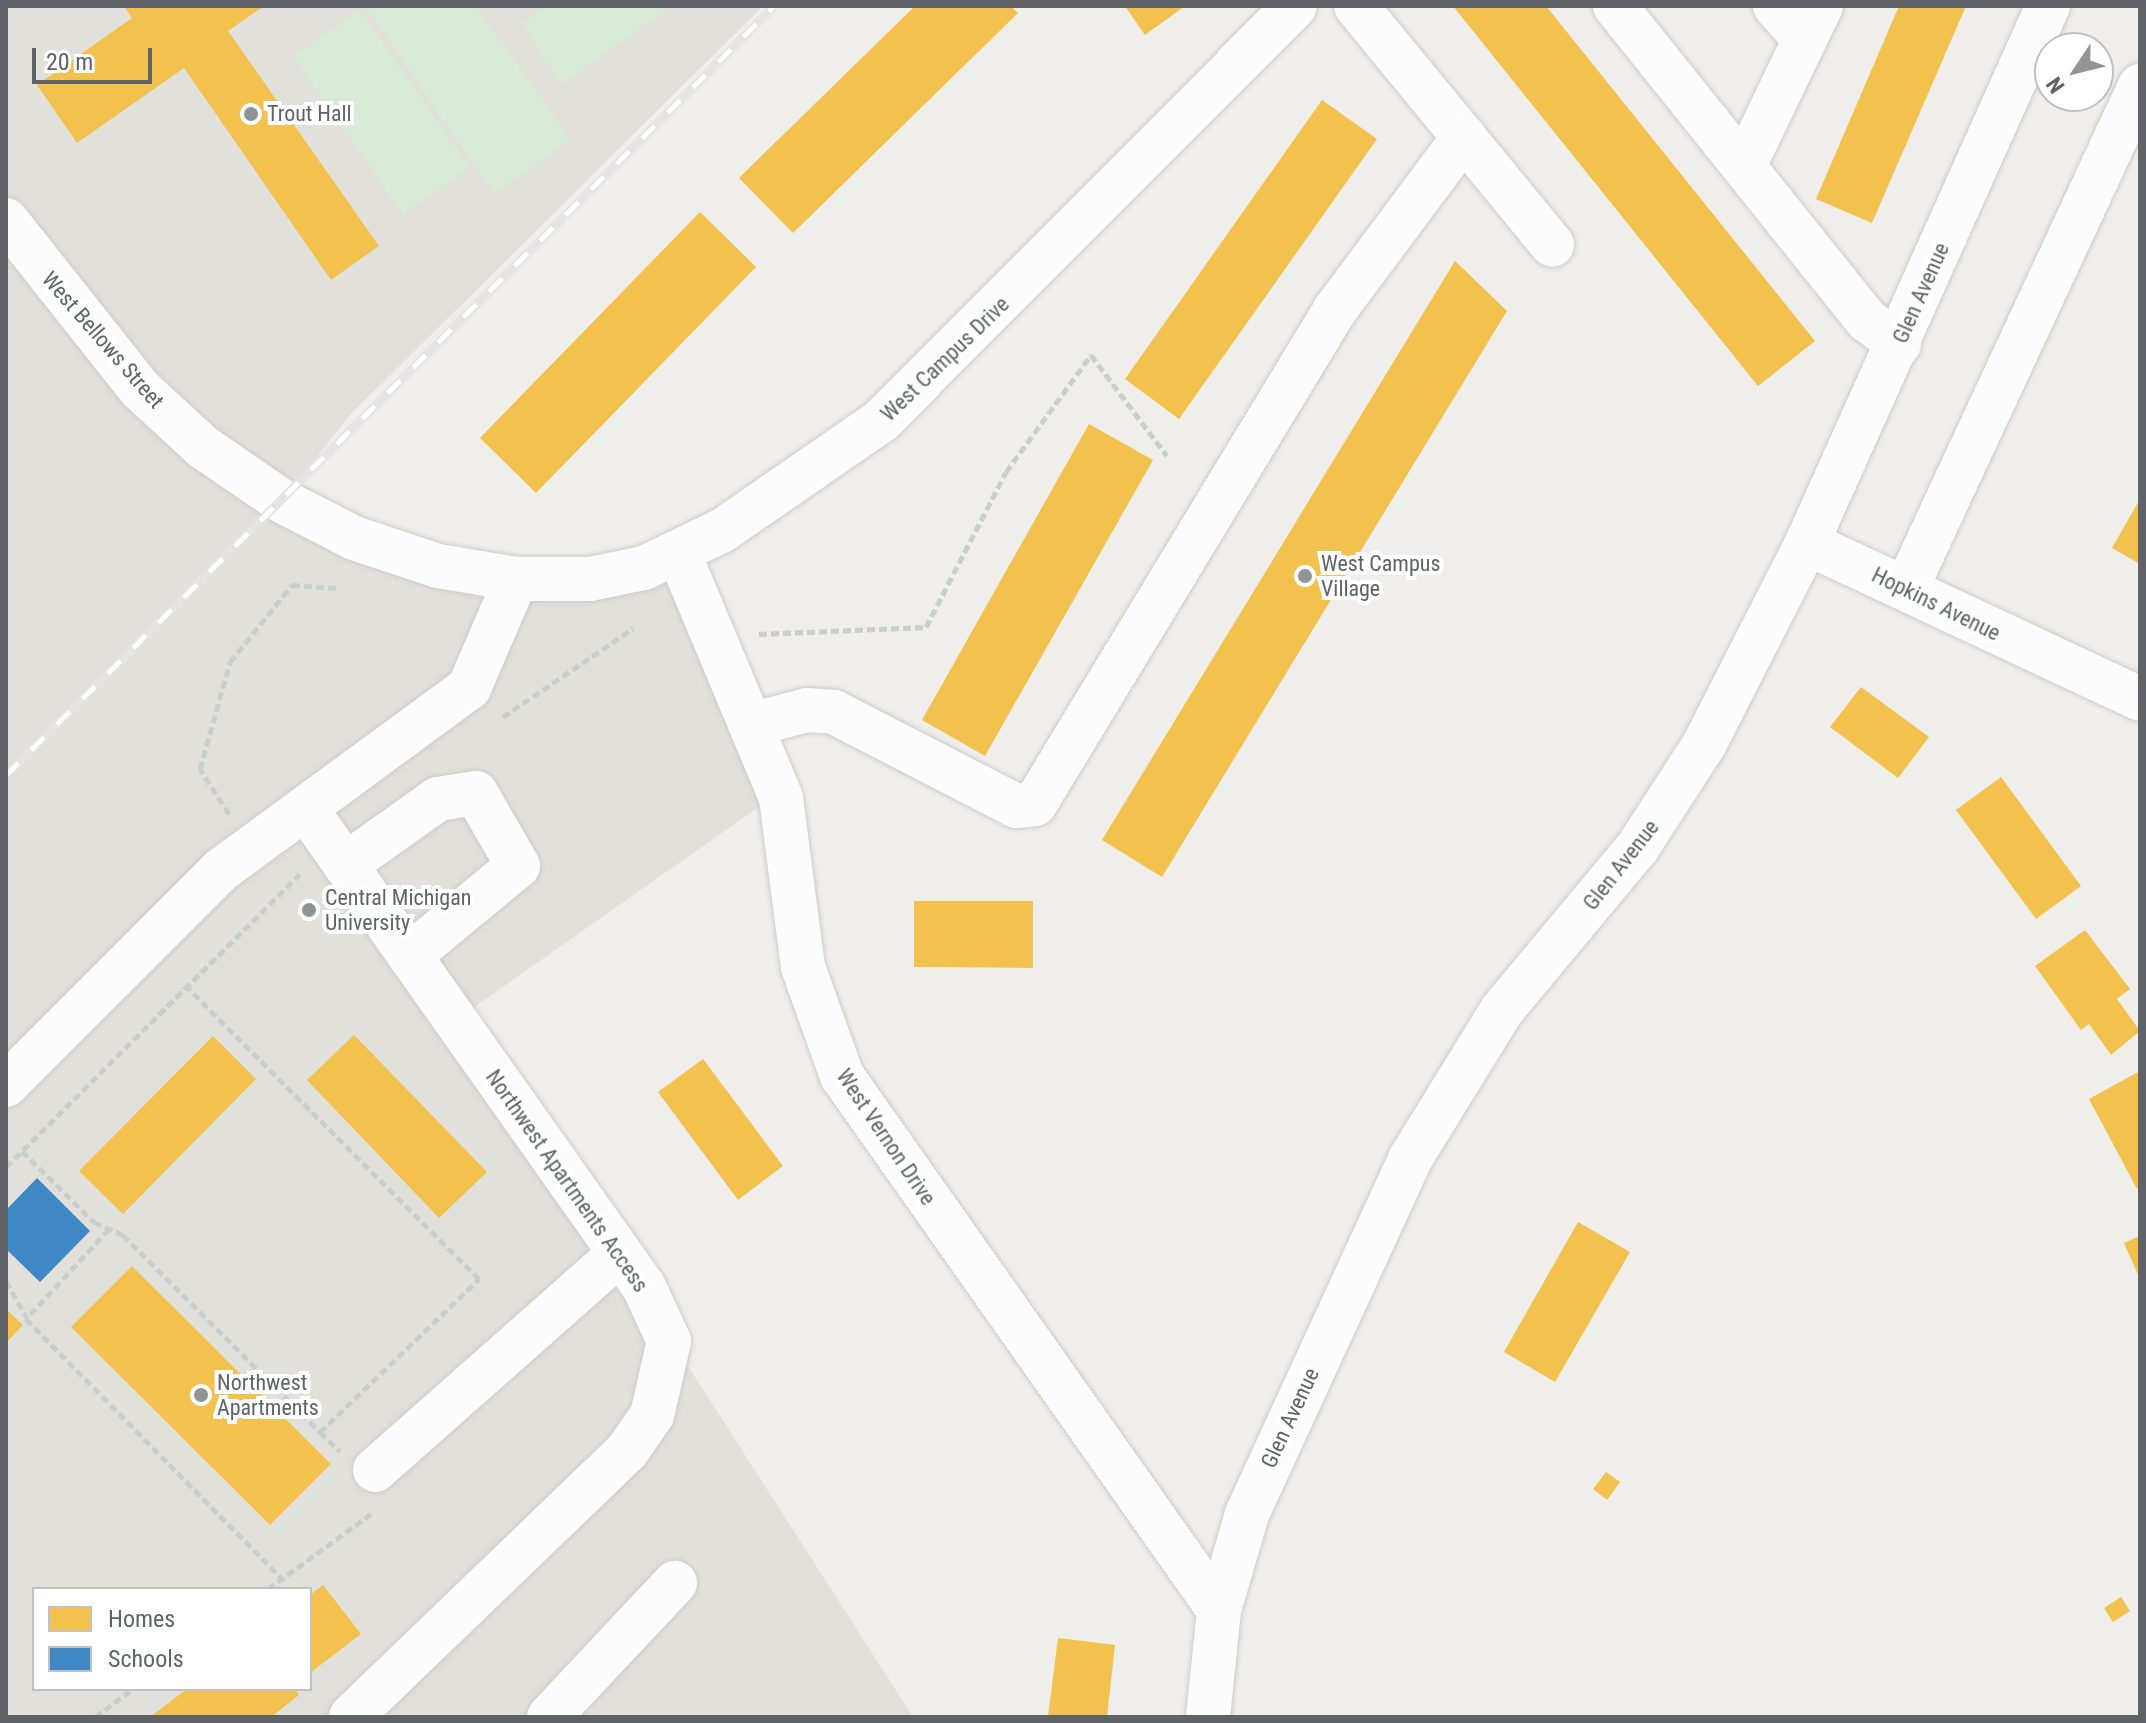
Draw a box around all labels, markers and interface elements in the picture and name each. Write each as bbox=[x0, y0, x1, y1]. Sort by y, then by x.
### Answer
scale bar bbox=[36, 32, 156, 82]
north arrow bbox=[2034, 32, 2114, 112]
text: 20 m bbox=[46, 48, 93, 76]
text: N bbox=[2041, 72, 2070, 98]
place label: Trout Hall bbox=[267, 101, 352, 127]
marker: Trout Hall bbox=[242, 105, 260, 123]
street label: Glen Avenue bbox=[1887, 239, 1955, 347]
street label: West Bellows Street bbox=[36, 266, 170, 414]
street label: West Campus Drive bbox=[875, 291, 1015, 427]
place label: West Campus Village bbox=[1321, 550, 1440, 602]
street label: Hopkins Avenue bbox=[1867, 562, 2005, 646]
marker: West Campus Village bbox=[1296, 567, 1314, 585]
street label: Glen Avenue bbox=[1578, 815, 1664, 915]
place label: Central Michigan University bbox=[325, 884, 471, 936]
marker: Central Michigan University bbox=[300, 901, 318, 919]
street label: West Vernon Drive bbox=[831, 1064, 941, 1210]
street label: Northwest Apartments Access bbox=[480, 1065, 654, 1297]
street label: Glen Avenue bbox=[1255, 1364, 1325, 1472]
place label: Northwest Apartments bbox=[217, 1369, 319, 1420]
marker: Northwest Apartments bbox=[192, 1386, 210, 1404]
legend bbox=[32, 1587, 312, 1691]
text: Homes bbox=[108, 1605, 175, 1633]
text: Schools bbox=[108, 1645, 184, 1673]

